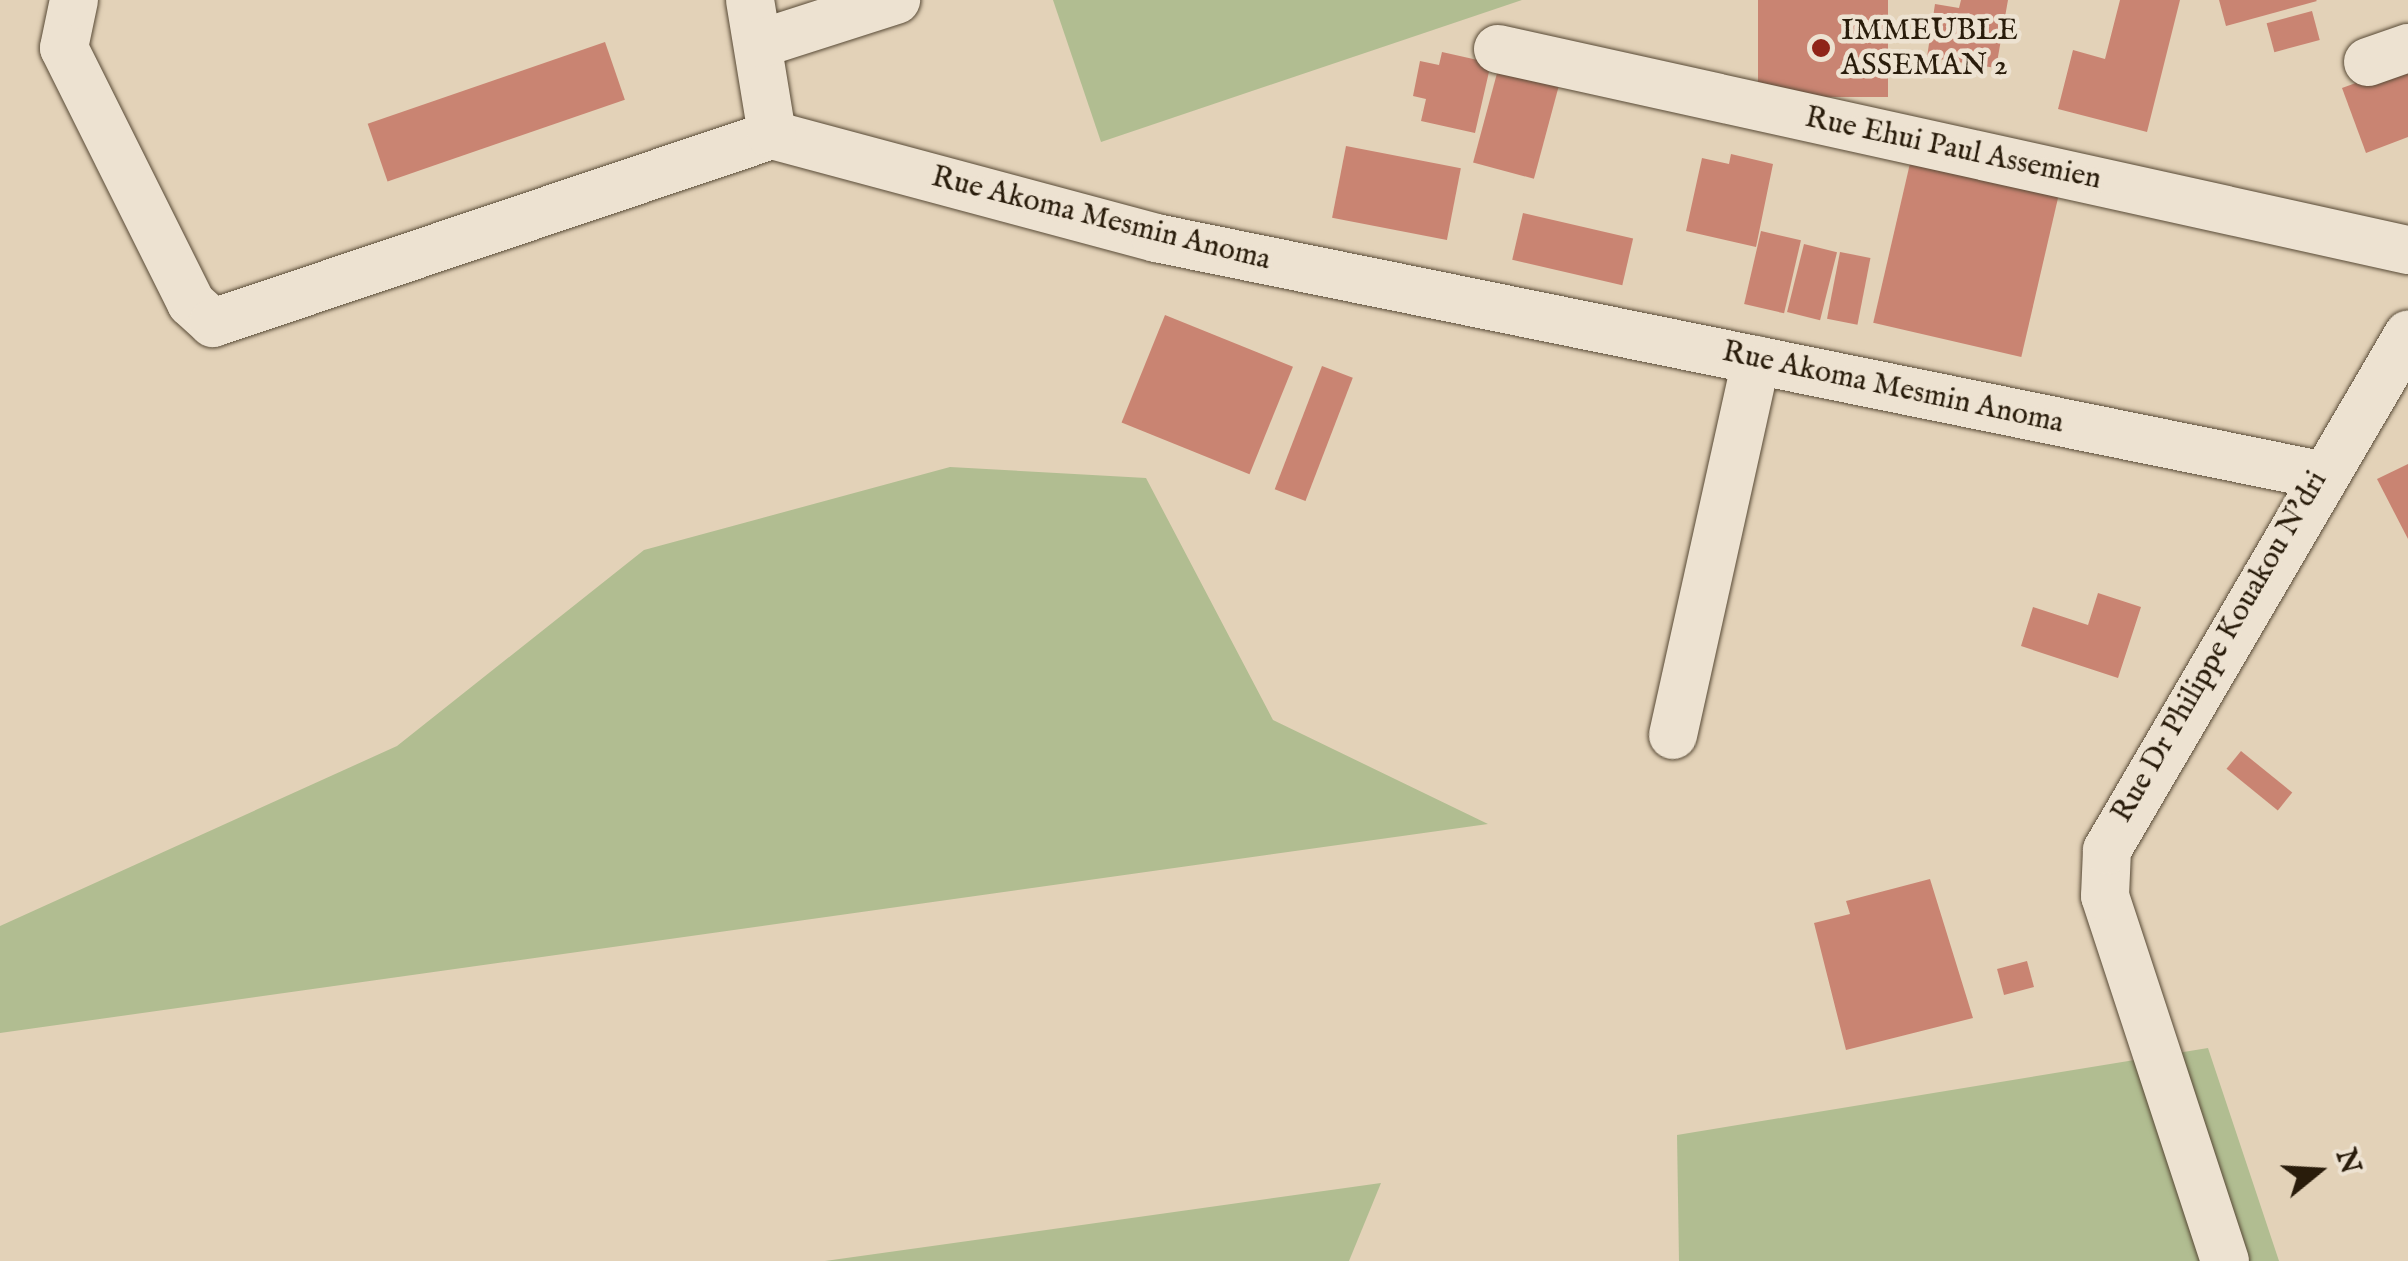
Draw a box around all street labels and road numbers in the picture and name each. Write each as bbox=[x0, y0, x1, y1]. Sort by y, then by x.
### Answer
street label: Rue Ehui Paul Assemien bbox=[1802, 100, 2104, 198]
street label: Rue Akoma Mesmin Anoma bbox=[928, 159, 1274, 279]
street label: Rue Akoma Mesmin Anoma bbox=[1719, 334, 2067, 442]
street label: Rue Dr Philippe Kouakou N'dri bbox=[2105, 465, 2335, 829]

